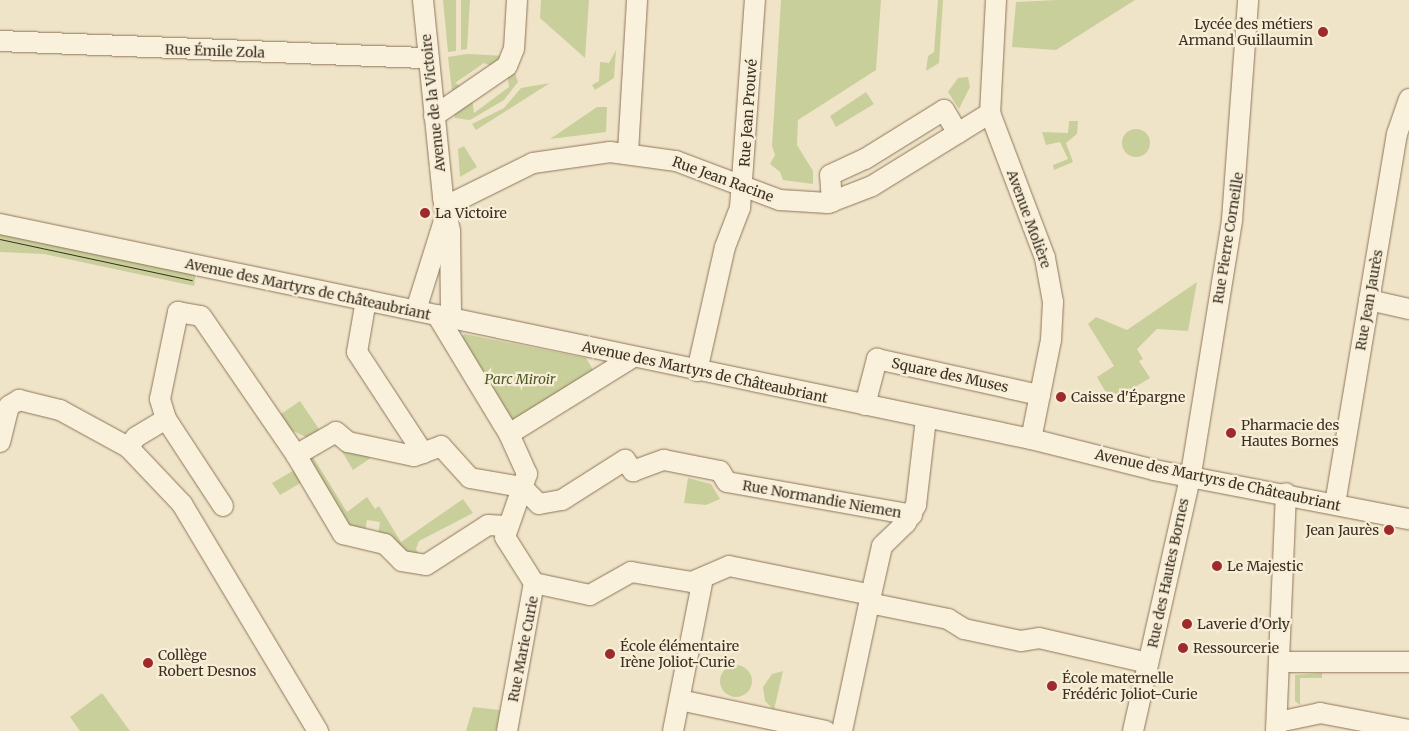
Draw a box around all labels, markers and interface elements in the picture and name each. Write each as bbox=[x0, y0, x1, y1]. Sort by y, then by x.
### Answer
place label: Lycée des métiers Armand Guillaumin bbox=[1179, 16, 1313, 48]
marker: Lycée des métiers Armand Guillaumin bbox=[1317, 26, 1329, 38]
street label: Avenue de la Victoire bbox=[417, 33, 449, 173]
street label: Rue Émile Zola bbox=[165, 41, 265, 61]
street label: Rue Jean Prouvé bbox=[736, 59, 760, 167]
street label: Rue Jean Racine bbox=[670, 153, 776, 205]
street label: Avenue Molière bbox=[1003, 167, 1055, 271]
street label: Rue Pierre Corneille bbox=[1209, 171, 1247, 305]
place label: La Victoire bbox=[435, 205, 507, 221]
marker: La Victoire bbox=[419, 207, 431, 219]
street label: Rue Jean Jaurès bbox=[1352, 248, 1386, 352]
street label: Avenue des Martyrs de Châteaubriant bbox=[184, 255, 432, 323]
street label: Avenue des Martyrs de Châteaubriant bbox=[581, 338, 829, 406]
street label: Square des Muses bbox=[890, 354, 1010, 396]
park label: Parc Miroir bbox=[484, 371, 556, 387]
place label: Caisse d'Épargne bbox=[1071, 389, 1185, 405]
marker: Caisse d'Épargne bbox=[1055, 391, 1067, 403]
place label: Pharmacie des Hautes Bornes bbox=[1241, 417, 1339, 450]
marker: Pharmacie des Hautes Bornes bbox=[1225, 427, 1237, 439]
street label: Avenue des Martyrs de Châteaubriant bbox=[1094, 446, 1342, 514]
street label: Rue Normandie Niemen bbox=[741, 477, 903, 521]
street label: Rue des Hautes Bornes bbox=[1144, 497, 1192, 649]
place label: Jean Jaurès bbox=[1306, 522, 1379, 538]
marker: Jean Jaurès bbox=[1383, 524, 1395, 536]
place label: Le Majestic bbox=[1227, 558, 1303, 574]
marker: Le Majestic bbox=[1211, 560, 1223, 572]
street label: Rue Marie Curie bbox=[504, 595, 542, 703]
place label: Laverie d'Orly bbox=[1197, 616, 1290, 632]
marker: Laverie d'Orly bbox=[1181, 618, 1193, 630]
place label: École élémentaire Irène Joliot-Curie bbox=[620, 638, 739, 670]
place label: Ressourcerie bbox=[1193, 640, 1279, 656]
marker: Ressourcerie bbox=[1177, 642, 1189, 654]
place label: Collège Robert Desnos bbox=[158, 647, 256, 680]
marker: École élémentaire Irène Joliot-Curie bbox=[604, 648, 616, 660]
marker: Collège Robert Desnos bbox=[142, 657, 154, 669]
place label: École maternelle Frédéric Joliot-Curie bbox=[1062, 670, 1198, 702]
marker: École maternelle Frédéric Joliot-Curie bbox=[1046, 680, 1058, 692]

